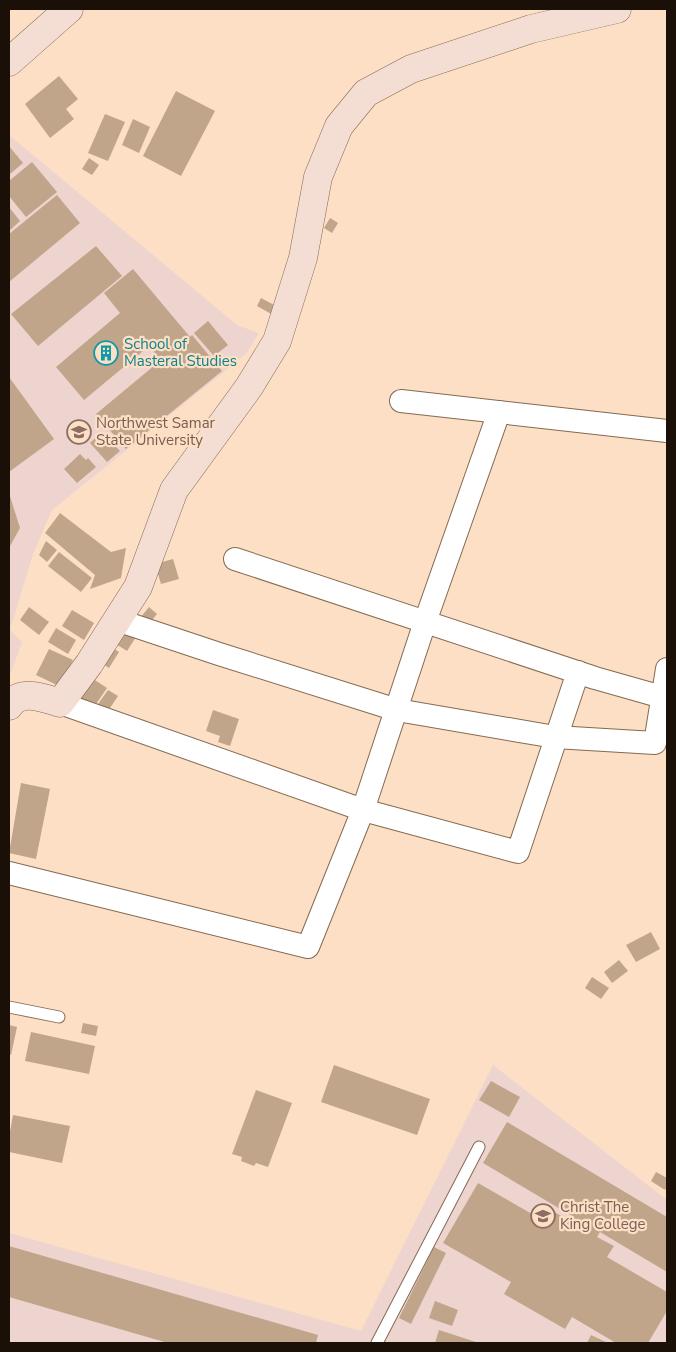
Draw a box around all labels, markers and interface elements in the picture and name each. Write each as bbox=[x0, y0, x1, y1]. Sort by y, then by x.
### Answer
place label: School of Masteral Studies bbox=[124, 334, 237, 371]
building icon: School of Masteral Studies bbox=[93, 340, 119, 366]
place label: Northwest Samar State University bbox=[96, 413, 216, 450]
school or university icon: Northwest Samar State University bbox=[66, 419, 92, 445]
place label: Christ The King College bbox=[560, 1197, 646, 1234]
school or university icon: Christ The King College bbox=[530, 1203, 556, 1229]

